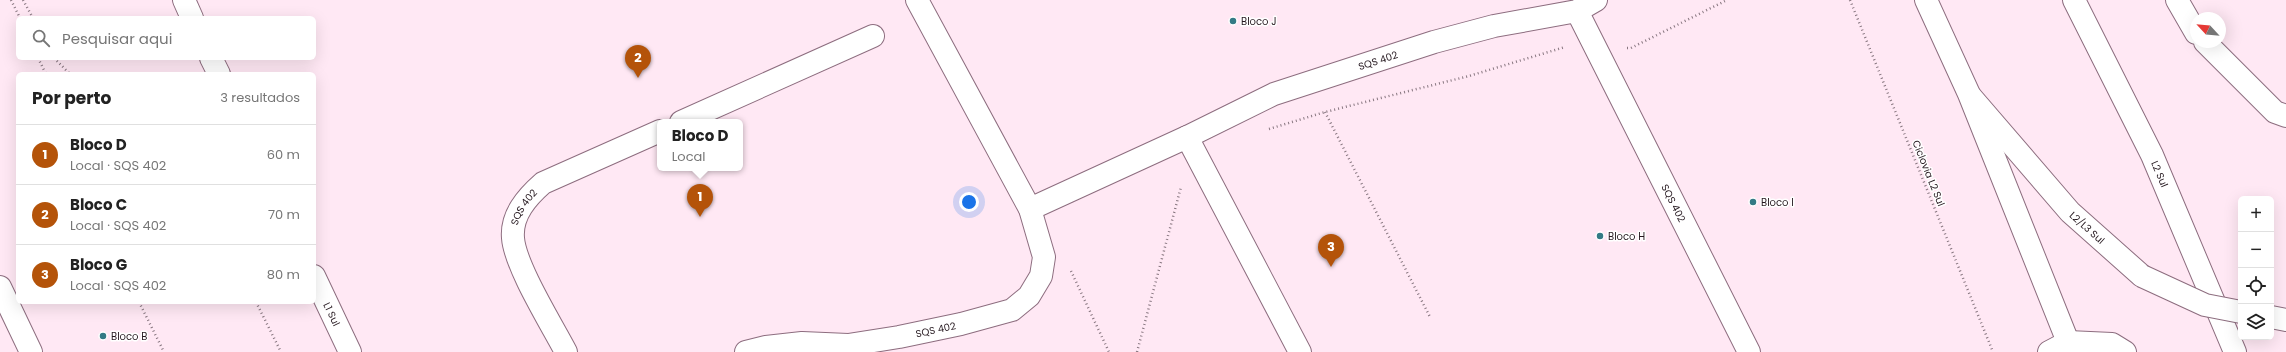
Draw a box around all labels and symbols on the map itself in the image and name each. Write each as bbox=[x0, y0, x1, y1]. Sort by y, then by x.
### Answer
north arrow bbox=[2190, 12, 2226, 48]
place label: Bloco J bbox=[1241, 14, 1276, 29]
marker: Bloco J bbox=[1228, 16, 1238, 26]
pin: 2 bbox=[625, 45, 651, 78]
street label: SQS 402 bbox=[1356, 47, 1400, 74]
street label: Ciclovia L2 Sul bbox=[1908, 138, 1949, 208]
street label: L2 Sul bbox=[2147, 158, 2172, 190]
street label: SQS 402 bbox=[1658, 182, 1689, 225]
pin: 1 bbox=[687, 184, 713, 217]
street label: SQS 402 bbox=[507, 185, 541, 227]
your location bbox=[959, 192, 979, 212]
place label: Bloco I bbox=[1761, 195, 1794, 210]
marker: Bloco I bbox=[1748, 197, 1758, 207]
street label: L2/L3 Sul bbox=[2066, 208, 2108, 248]
place label: Bloco H bbox=[1608, 229, 1645, 244]
marker: Bloco H bbox=[1595, 231, 1605, 241]
pin: 3 bbox=[1318, 234, 1344, 267]
street label: L1 Sul bbox=[319, 300, 344, 329]
street label: SQS 402 bbox=[914, 318, 957, 341]
place label: Bloco B bbox=[111, 329, 147, 344]
marker: Bloco B bbox=[98, 331, 108, 341]

